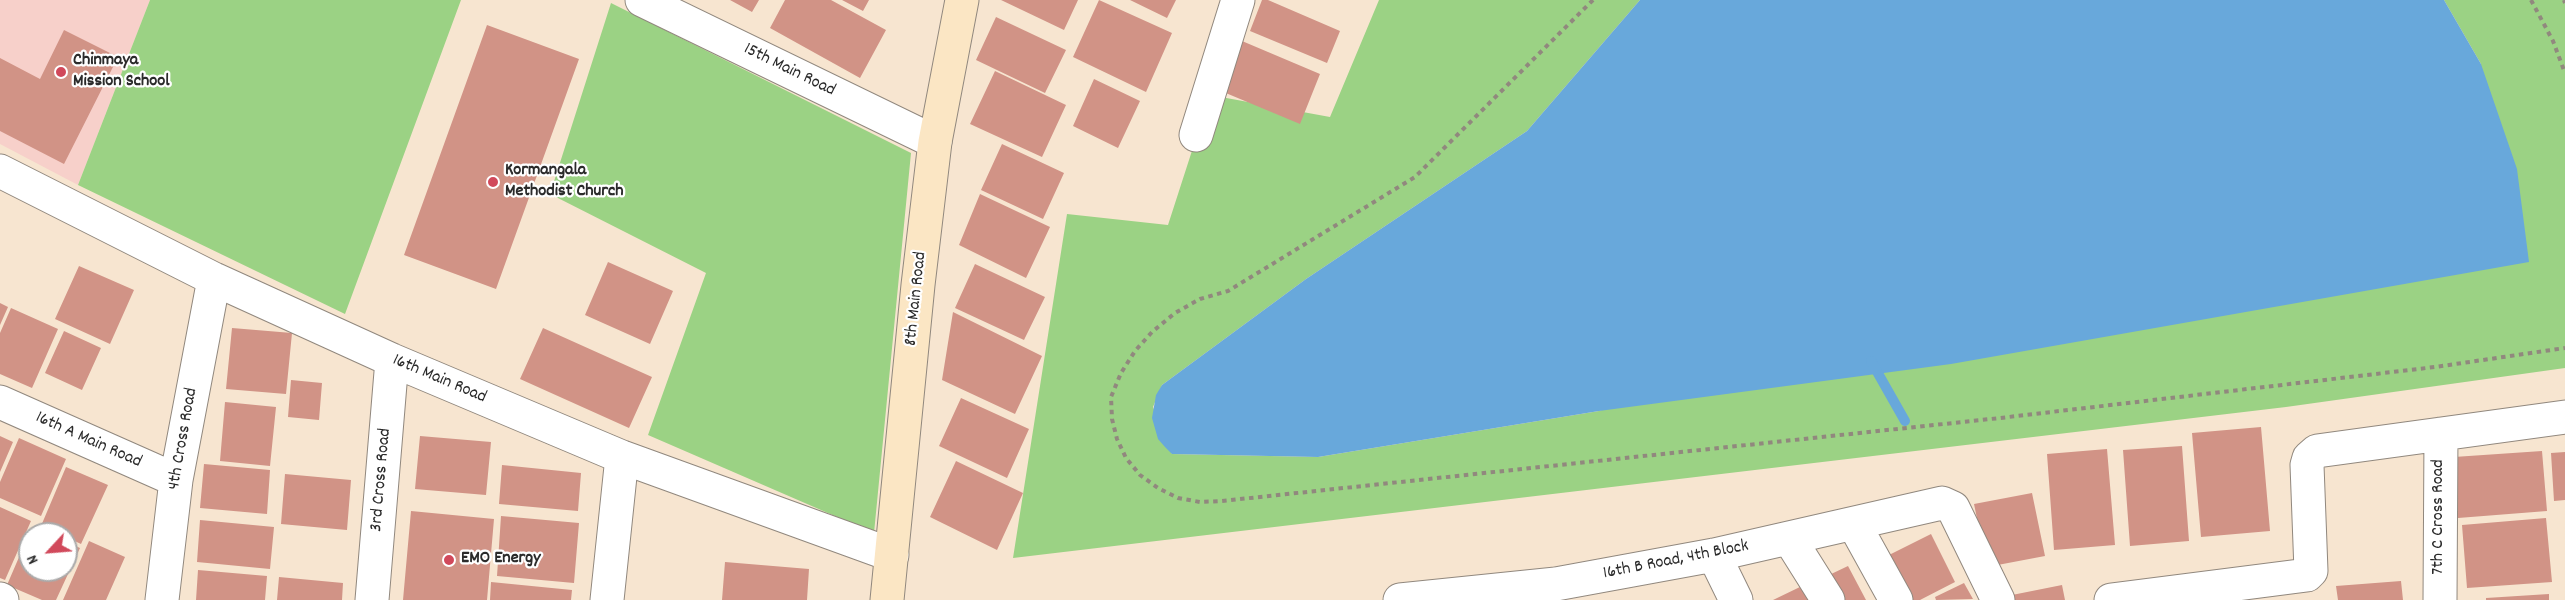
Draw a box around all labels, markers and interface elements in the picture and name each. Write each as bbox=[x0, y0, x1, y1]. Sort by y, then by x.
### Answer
street label: 15th Main Road bbox=[739, 39, 839, 103]
place label: Chinmaya Mission School bbox=[73, 51, 169, 94]
marker: Chinmaya Mission School bbox=[54, 65, 68, 79]
place label: Kormangala Methodist Church bbox=[505, 161, 623, 204]
marker: Kormangala Methodist Church bbox=[486, 175, 500, 189]
street label: 8th Main Road bbox=[901, 251, 933, 347]
street label: 16th Main Road bbox=[389, 350, 489, 410]
street label: 4th Cross Road bbox=[164, 386, 204, 492]
street label: 16th A Main Road bbox=[31, 408, 145, 474]
street label: 3rd Cross Road bbox=[367, 427, 397, 533]
street label: 7th C Cross Road bbox=[2429, 459, 2451, 575]
north arrow bbox=[18, 522, 78, 582]
street label: 16th B Road, 4th Block bbox=[1602, 536, 1750, 586]
place label: EMO Energy bbox=[461, 549, 540, 571]
text: N bbox=[21, 551, 45, 568]
marker: EMO Energy bbox=[442, 553, 456, 567]

